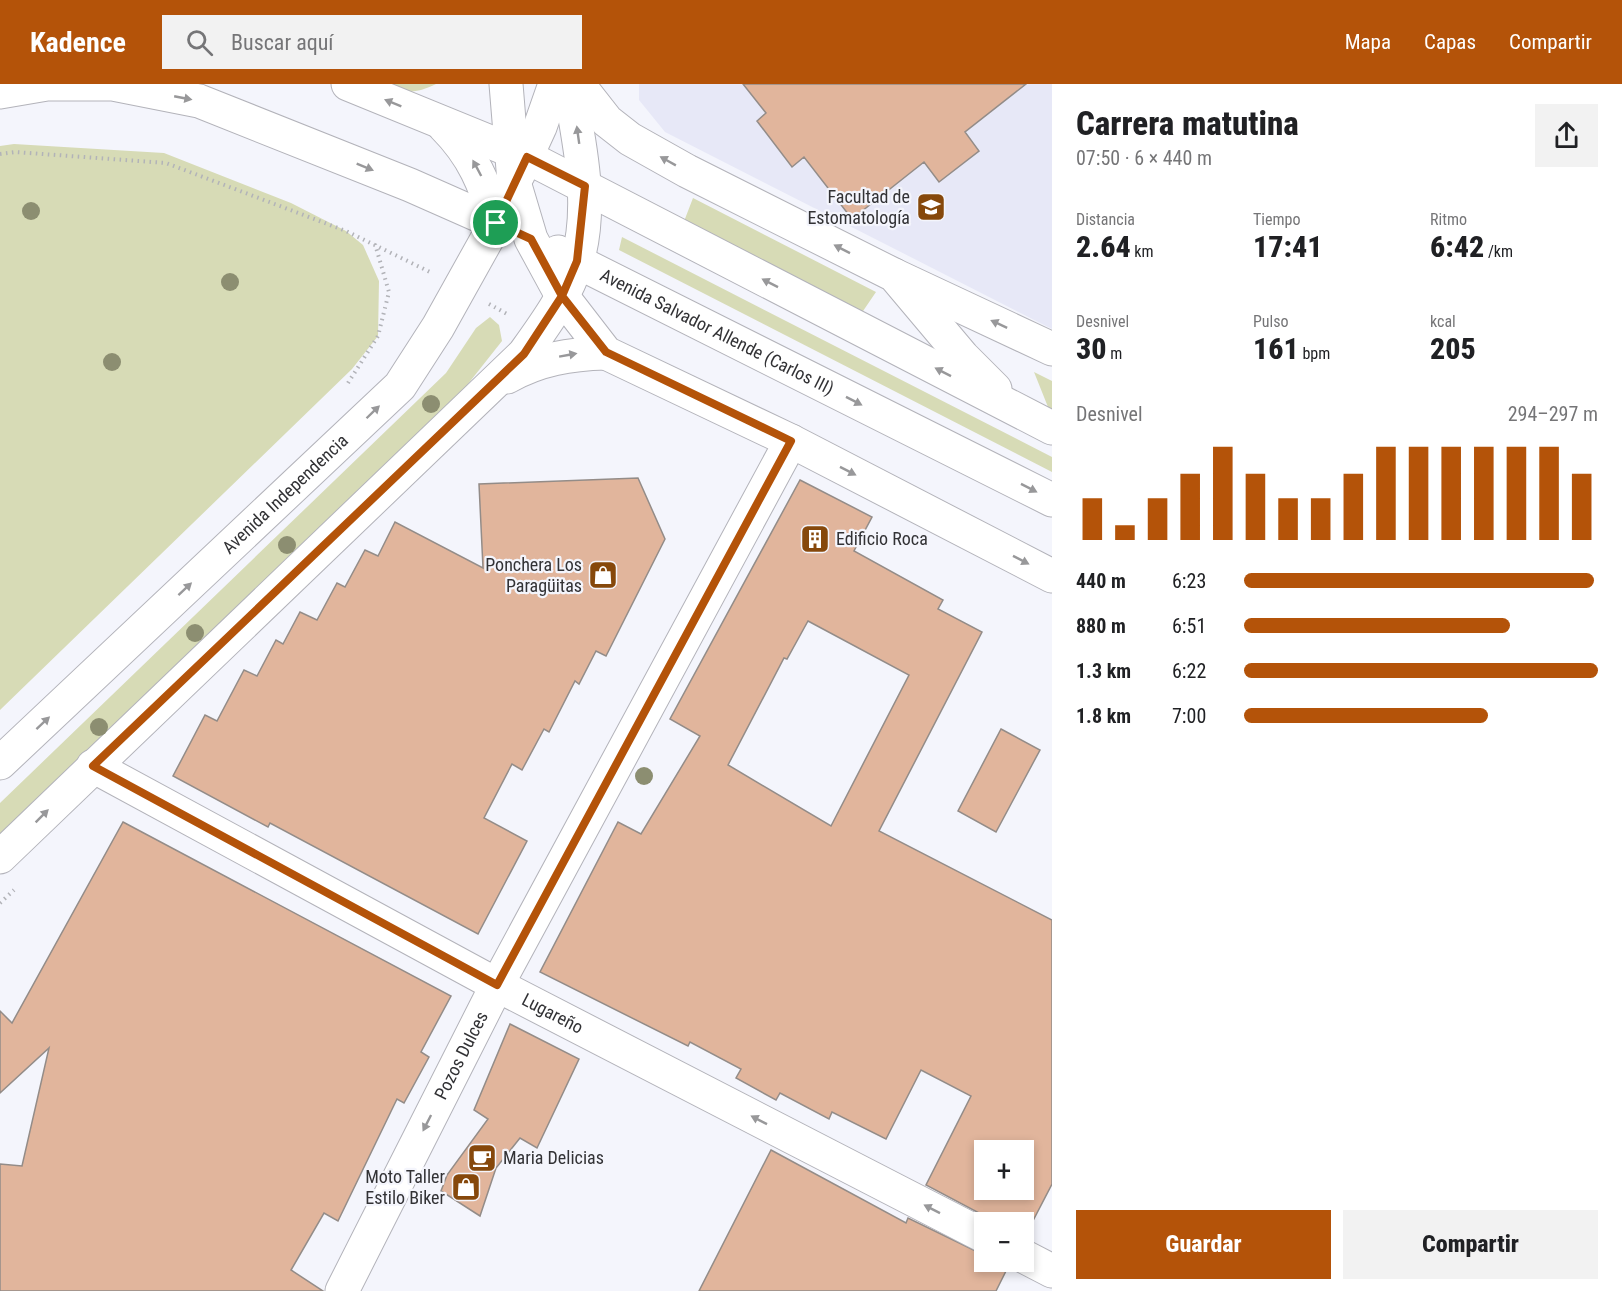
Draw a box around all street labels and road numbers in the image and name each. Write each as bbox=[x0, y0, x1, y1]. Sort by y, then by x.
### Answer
street label: Avenida Salvador Allende (Carlos III) bbox=[597, 264, 838, 400]
street label: Avenida Independencia bbox=[218, 430, 352, 558]
street label: Lugareño bbox=[519, 989, 587, 1038]
street label: Pozos Dulces bbox=[430, 1008, 492, 1103]

